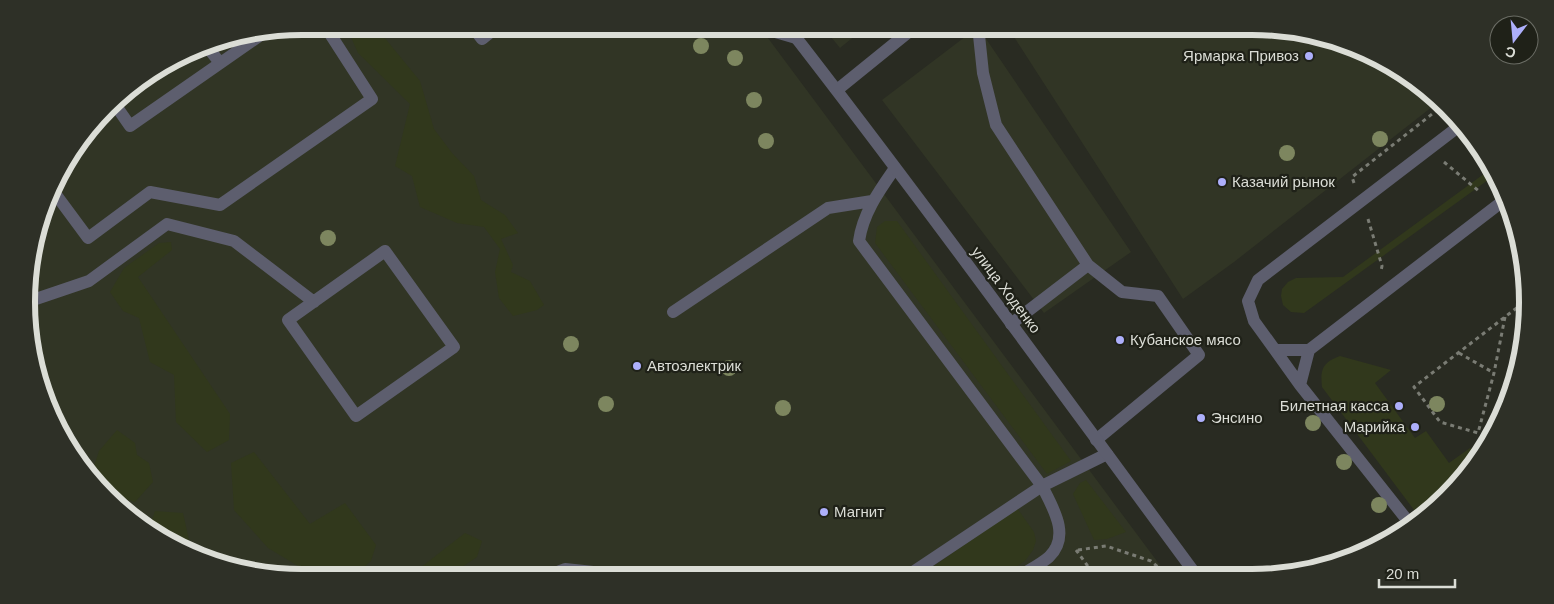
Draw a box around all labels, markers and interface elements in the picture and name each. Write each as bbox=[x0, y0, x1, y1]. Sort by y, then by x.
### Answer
north arrow bbox=[1489, 15, 1539, 65]
text: С bbox=[1503, 43, 1517, 62]
place label: Ярмарка Привоз bbox=[1183, 47, 1299, 64]
marker: Ярмарка Привоз bbox=[1303, 50, 1315, 62]
place label: Казачий рынок bbox=[1232, 173, 1335, 190]
marker: Казачий рынок bbox=[1216, 176, 1228, 188]
street label: улица Ходенко bbox=[968, 243, 1044, 336]
place label: Кубанское мясо bbox=[1130, 331, 1241, 348]
marker: Кубанское мясо bbox=[1114, 334, 1126, 346]
place label: Автоэлектрик bbox=[647, 357, 741, 374]
marker: Автоэлектрик bbox=[631, 360, 643, 372]
place label: Билетная касса bbox=[1280, 397, 1390, 414]
marker: Билетная касса bbox=[1393, 400, 1405, 412]
place label: Энсино bbox=[1211, 409, 1263, 426]
marker: Энсино bbox=[1195, 412, 1207, 424]
place label: Марийка bbox=[1344, 418, 1406, 435]
marker: Марийка bbox=[1409, 421, 1421, 433]
place label: Магнит bbox=[834, 503, 884, 520]
marker: Магнит bbox=[818, 506, 830, 518]
scale bar bbox=[1379, 556, 1455, 588]
text: 20 m bbox=[1386, 565, 1419, 582]

